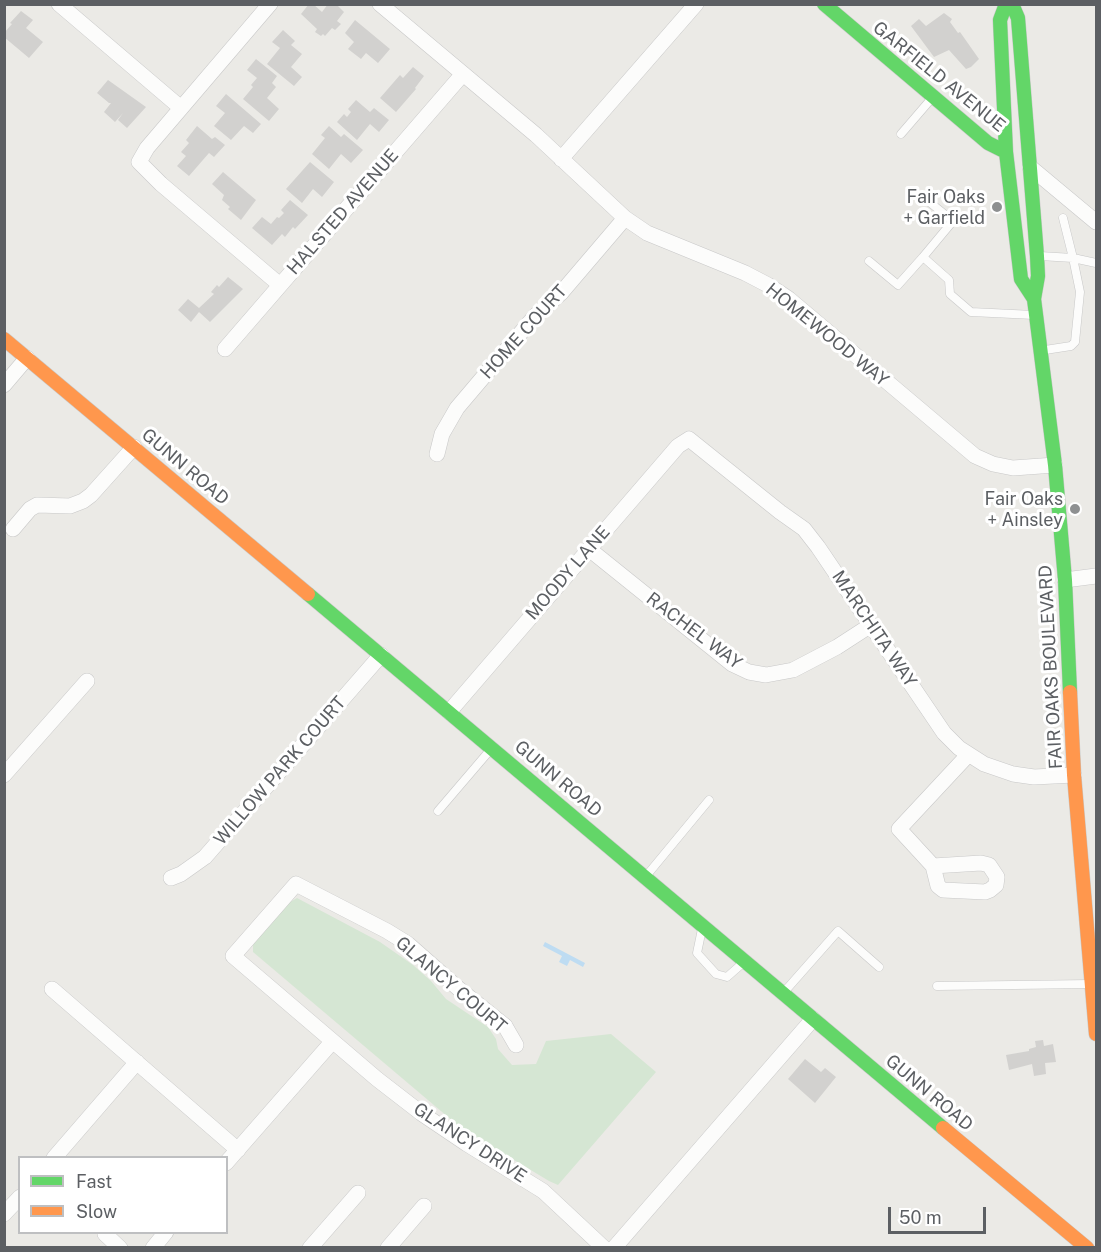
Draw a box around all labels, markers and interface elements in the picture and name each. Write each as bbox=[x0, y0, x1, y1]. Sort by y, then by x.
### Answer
street label: GARFIELD AVENUE bbox=[869, 17, 1009, 137]
street label: HALSTED AVENUE bbox=[283, 145, 403, 279]
place label: Fair Oaks + Garfield bbox=[903, 186, 985, 228]
marker: Fair Oaks + Garfield bbox=[990, 200, 1004, 214]
street label: HOMEWOOD WAY bbox=[761, 279, 893, 391]
street label: HOME COURT bbox=[476, 281, 572, 383]
street label: GUNN ROAD bbox=[137, 424, 233, 510]
place label: Fair Oaks + Ainsley bbox=[985, 488, 1063, 530]
marker: Fair Oaks + Ainsley bbox=[1068, 502, 1082, 516]
street label: MOODY LANE bbox=[521, 522, 615, 624]
street label: FAIR OAKS BOULEVARD bbox=[1035, 564, 1067, 770]
street label: MARCHITA WAY bbox=[827, 567, 921, 691]
street label: RACHEL WAY bbox=[642, 588, 746, 674]
street label: WILLOW PARK COURT bbox=[210, 692, 350, 850]
street label: GUNN ROAD bbox=[510, 736, 606, 822]
street label: GLANCY COURT bbox=[391, 932, 511, 1038]
street label: GUNN ROAD bbox=[881, 1050, 977, 1136]
street label: GLANCY DRIVE bbox=[409, 1098, 531, 1188]
legend bbox=[18, 1156, 228, 1234]
text: Fast bbox=[76, 1171, 112, 1192]
scale bar bbox=[891, 1195, 988, 1233]
text: Slow bbox=[76, 1201, 117, 1222]
text: 50 m bbox=[899, 1207, 942, 1228]

